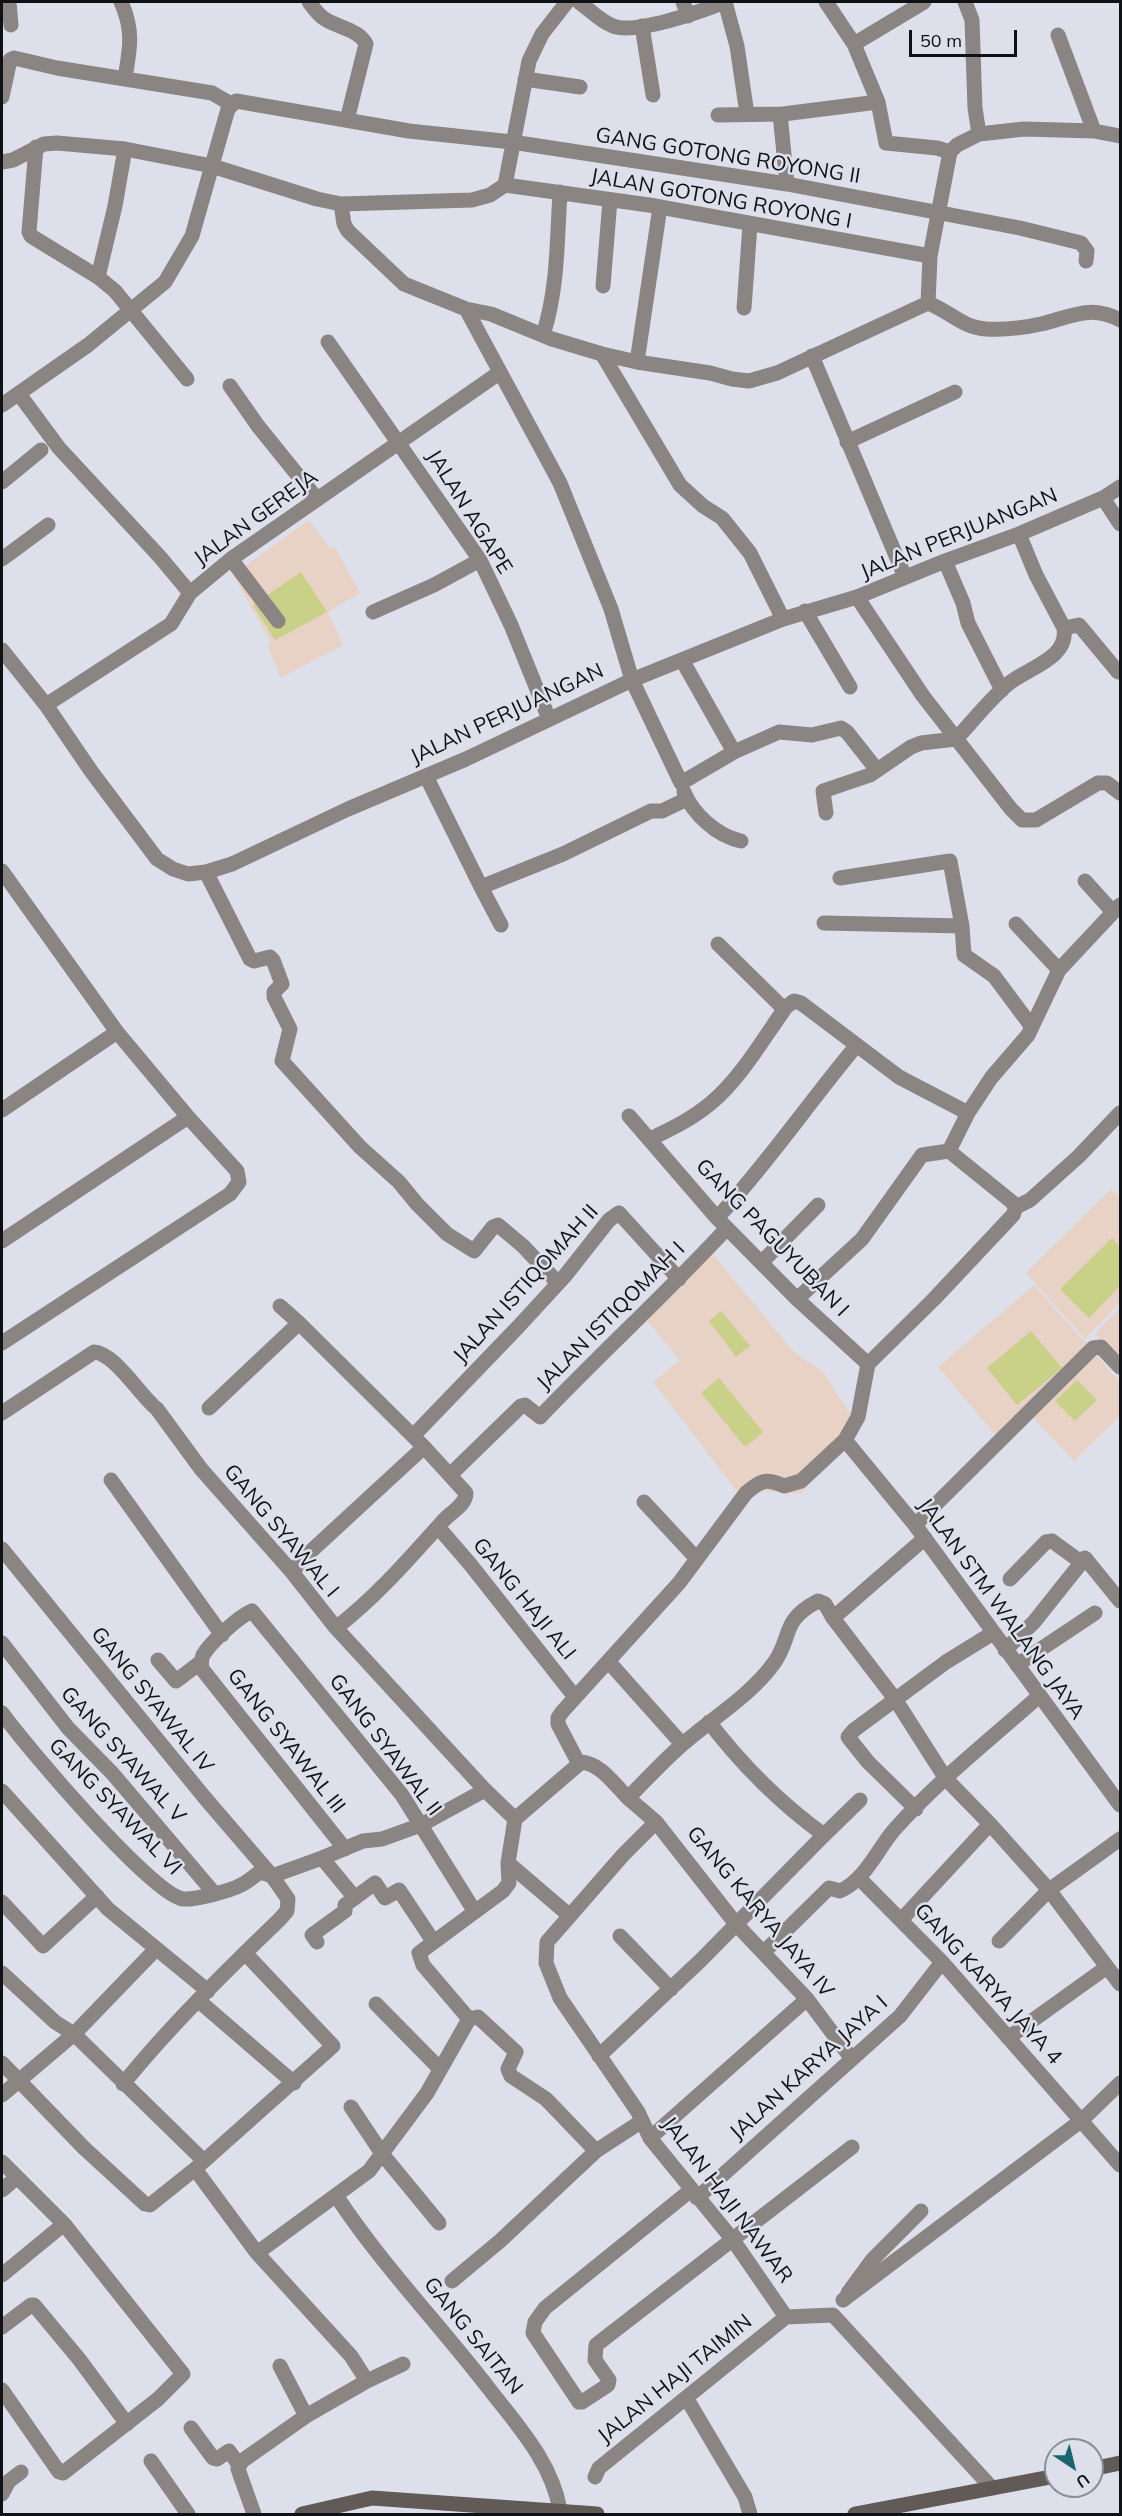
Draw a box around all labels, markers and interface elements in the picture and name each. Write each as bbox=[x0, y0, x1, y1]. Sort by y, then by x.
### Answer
scale bar bbox=[912, 18, 1020, 56]
text: 50 m bbox=[920, 29, 962, 52]
street label: GANG GOTONG ROYONG II bbox=[594, 123, 862, 189]
street label: JALAN GOTONG ROYONG I bbox=[588, 164, 854, 234]
street label: JALAN AGAPE bbox=[421, 445, 517, 579]
street label: JALAN GEREJA bbox=[189, 465, 323, 571]
street label: JALAN PERJUANGAN bbox=[857, 483, 1061, 585]
street label: JALAN PERJUANGAN bbox=[406, 658, 608, 770]
street label: GANG PAGUYUBAN I bbox=[690, 1154, 854, 1322]
street label: JALAN ISTIQOMAH II bbox=[448, 1200, 604, 1368]
street label: JALAN ISTIQOMAH I bbox=[532, 1237, 690, 1395]
street label: GANG SYAWAL I bbox=[218, 1459, 344, 1603]
street label: JALAN STM WALANG JAYA bbox=[912, 1493, 1090, 1725]
street label: GANG HAJI ALI bbox=[467, 1533, 581, 1665]
street label: GANG SYAWAL IV bbox=[85, 1622, 219, 1778]
street label: GANG SYAWAL III bbox=[222, 1664, 350, 1818]
street label: GANG SYAWAL II bbox=[323, 1669, 447, 1821]
street label: GANG SYAWAL V bbox=[55, 1682, 191, 1828]
street label: GANG SYAWAL VI bbox=[43, 1733, 187, 1881]
street label: GANG KARYA JAYA IV bbox=[681, 1821, 839, 2003]
street label: GANG KARYA JAYA 4 bbox=[909, 1898, 1067, 2070]
street label: JALAN KARYA JAYA I bbox=[725, 1991, 893, 2145]
street label: JALAN HAJI NAWAR bbox=[656, 2112, 798, 2288]
street label: GANG SAITAN bbox=[418, 2272, 528, 2400]
street label: JALAN HAJI TAIMIN bbox=[593, 2309, 757, 2449]
north arrow bbox=[1044, 2438, 1104, 2498]
text: U bbox=[1073, 2470, 1094, 2493]

